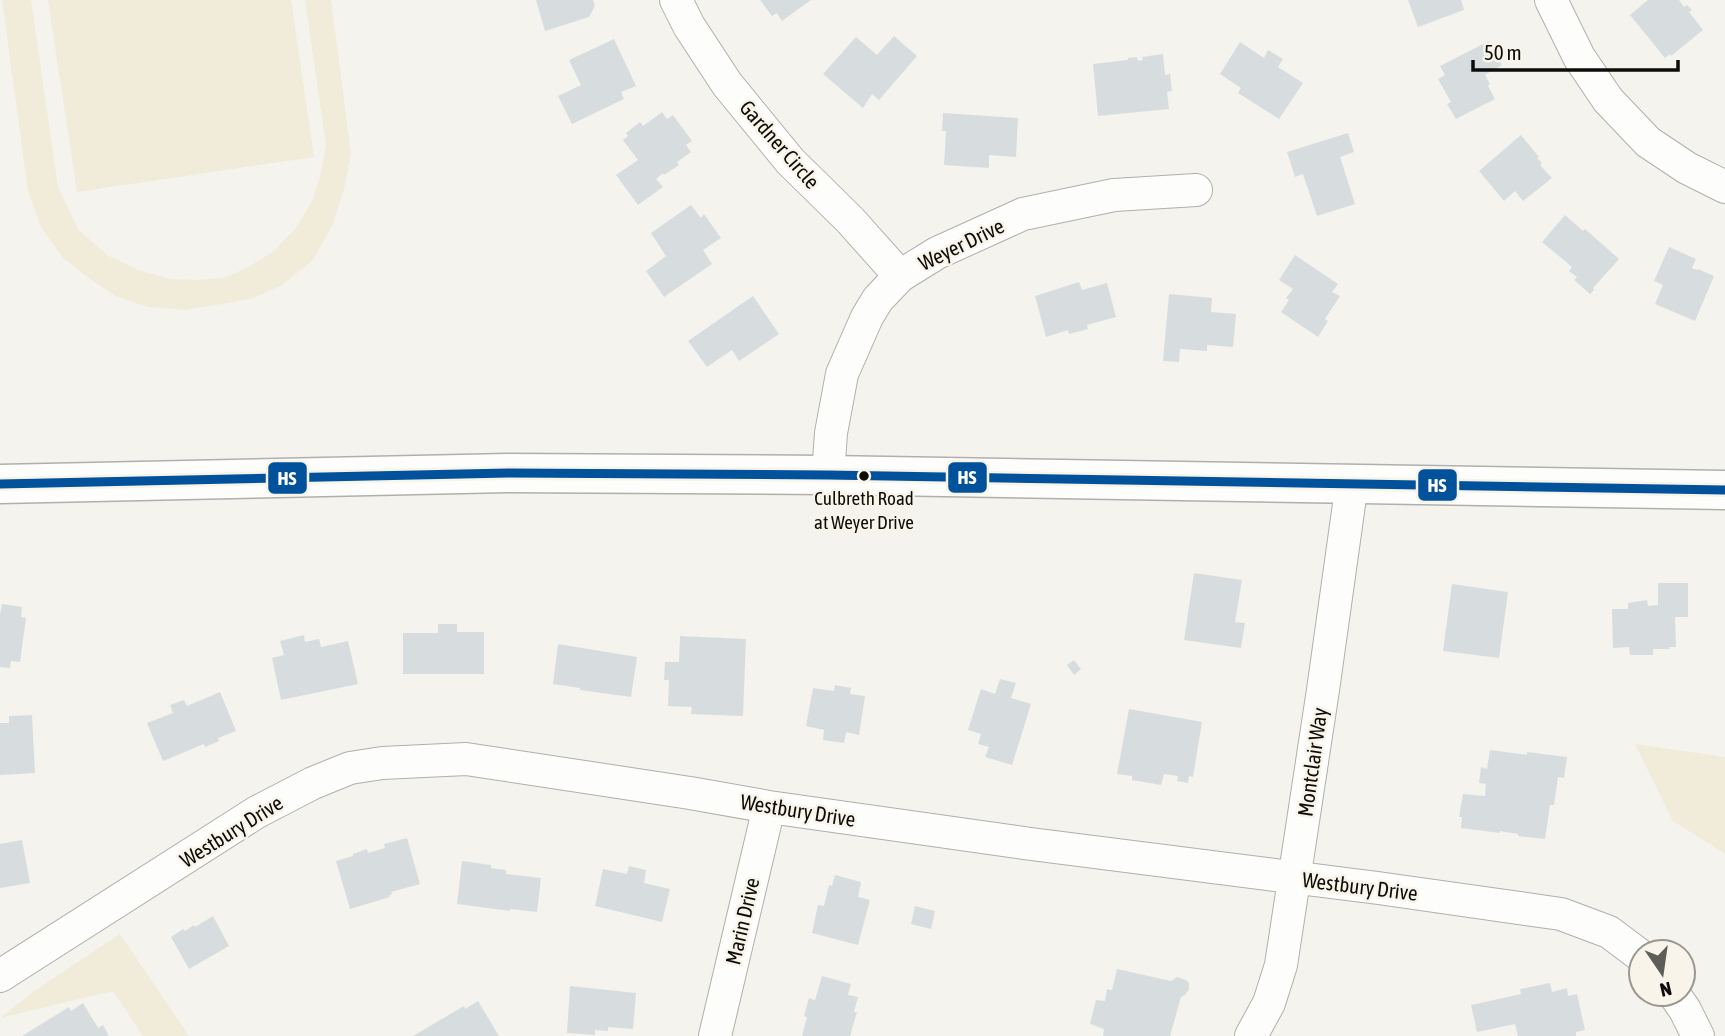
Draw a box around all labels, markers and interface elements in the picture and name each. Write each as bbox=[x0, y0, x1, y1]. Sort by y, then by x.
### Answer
scale bar bbox=[1473, 28, 1678, 72]
text: 50 m bbox=[1484, 40, 1522, 64]
street label: Gardner Circle bbox=[735, 95, 825, 193]
street label: Weyer Drive bbox=[915, 213, 1007, 275]
line badge: HS bbox=[267, 461, 308, 495]
line badge: HS bbox=[947, 461, 988, 494]
text: HS bbox=[957, 466, 977, 488]
text: HS bbox=[277, 467, 297, 489]
line badge: HS bbox=[1417, 468, 1458, 502]
marker: Culbreth Road at Weyer Drive bbox=[857, 469, 871, 483]
text: HS bbox=[1427, 474, 1447, 496]
place label: Culbreth Road at Weyer Drive bbox=[814, 487, 914, 533]
street label: Montclair Way bbox=[1292, 706, 1332, 818]
street label: Westbury Drive bbox=[739, 789, 857, 831]
street label: Westbury Drive bbox=[175, 790, 287, 872]
street label: Westbury Drive bbox=[1301, 867, 1419, 905]
street label: Marin Drive bbox=[720, 875, 764, 967]
north arrow bbox=[1627, 938, 1697, 1008]
text: N bbox=[1658, 978, 1674, 1002]

